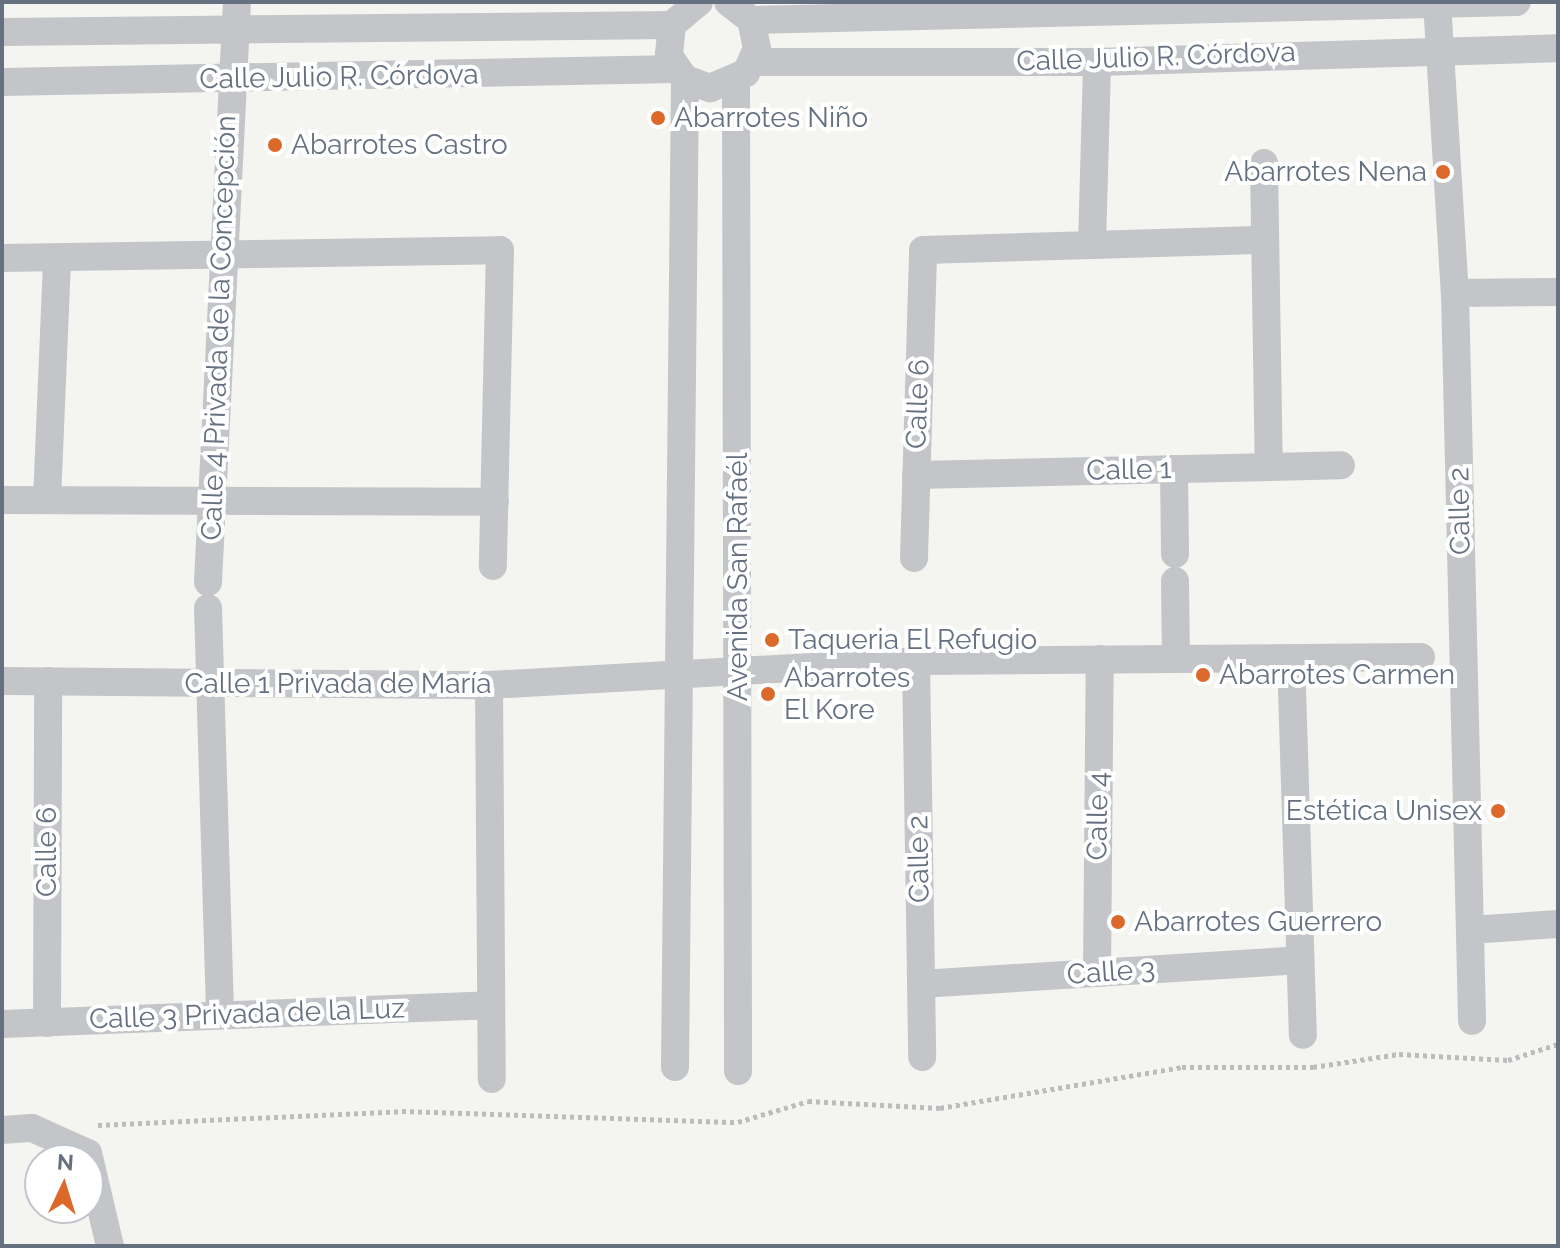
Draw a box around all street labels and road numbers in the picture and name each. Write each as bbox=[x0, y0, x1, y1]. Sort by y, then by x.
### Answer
street label: Calle Julio R. Córdova bbox=[1015, 35, 1297, 79]
street label: Calle Julio R. Córdova bbox=[199, 58, 479, 96]
street label: Calle 4 Privada de la Concepción bbox=[195, 115, 243, 541]
street label: Calle 6 bbox=[900, 358, 936, 450]
street label: Calle 1 bbox=[1086, 452, 1172, 488]
street label: Avenida San Rafaél bbox=[721, 453, 755, 701]
street label: Calle 2 bbox=[1442, 467, 1478, 555]
street label: Calle 1 Privada de María bbox=[184, 667, 492, 701]
street label: Calle 4 bbox=[1080, 771, 1116, 861]
street label: Calle 6 bbox=[30, 807, 64, 897]
street label: Calle 2 bbox=[901, 815, 937, 903]
street label: Calle 3 bbox=[1066, 952, 1156, 992]
street label: Calle 3 Privada de la Luz bbox=[88, 992, 406, 1036]

